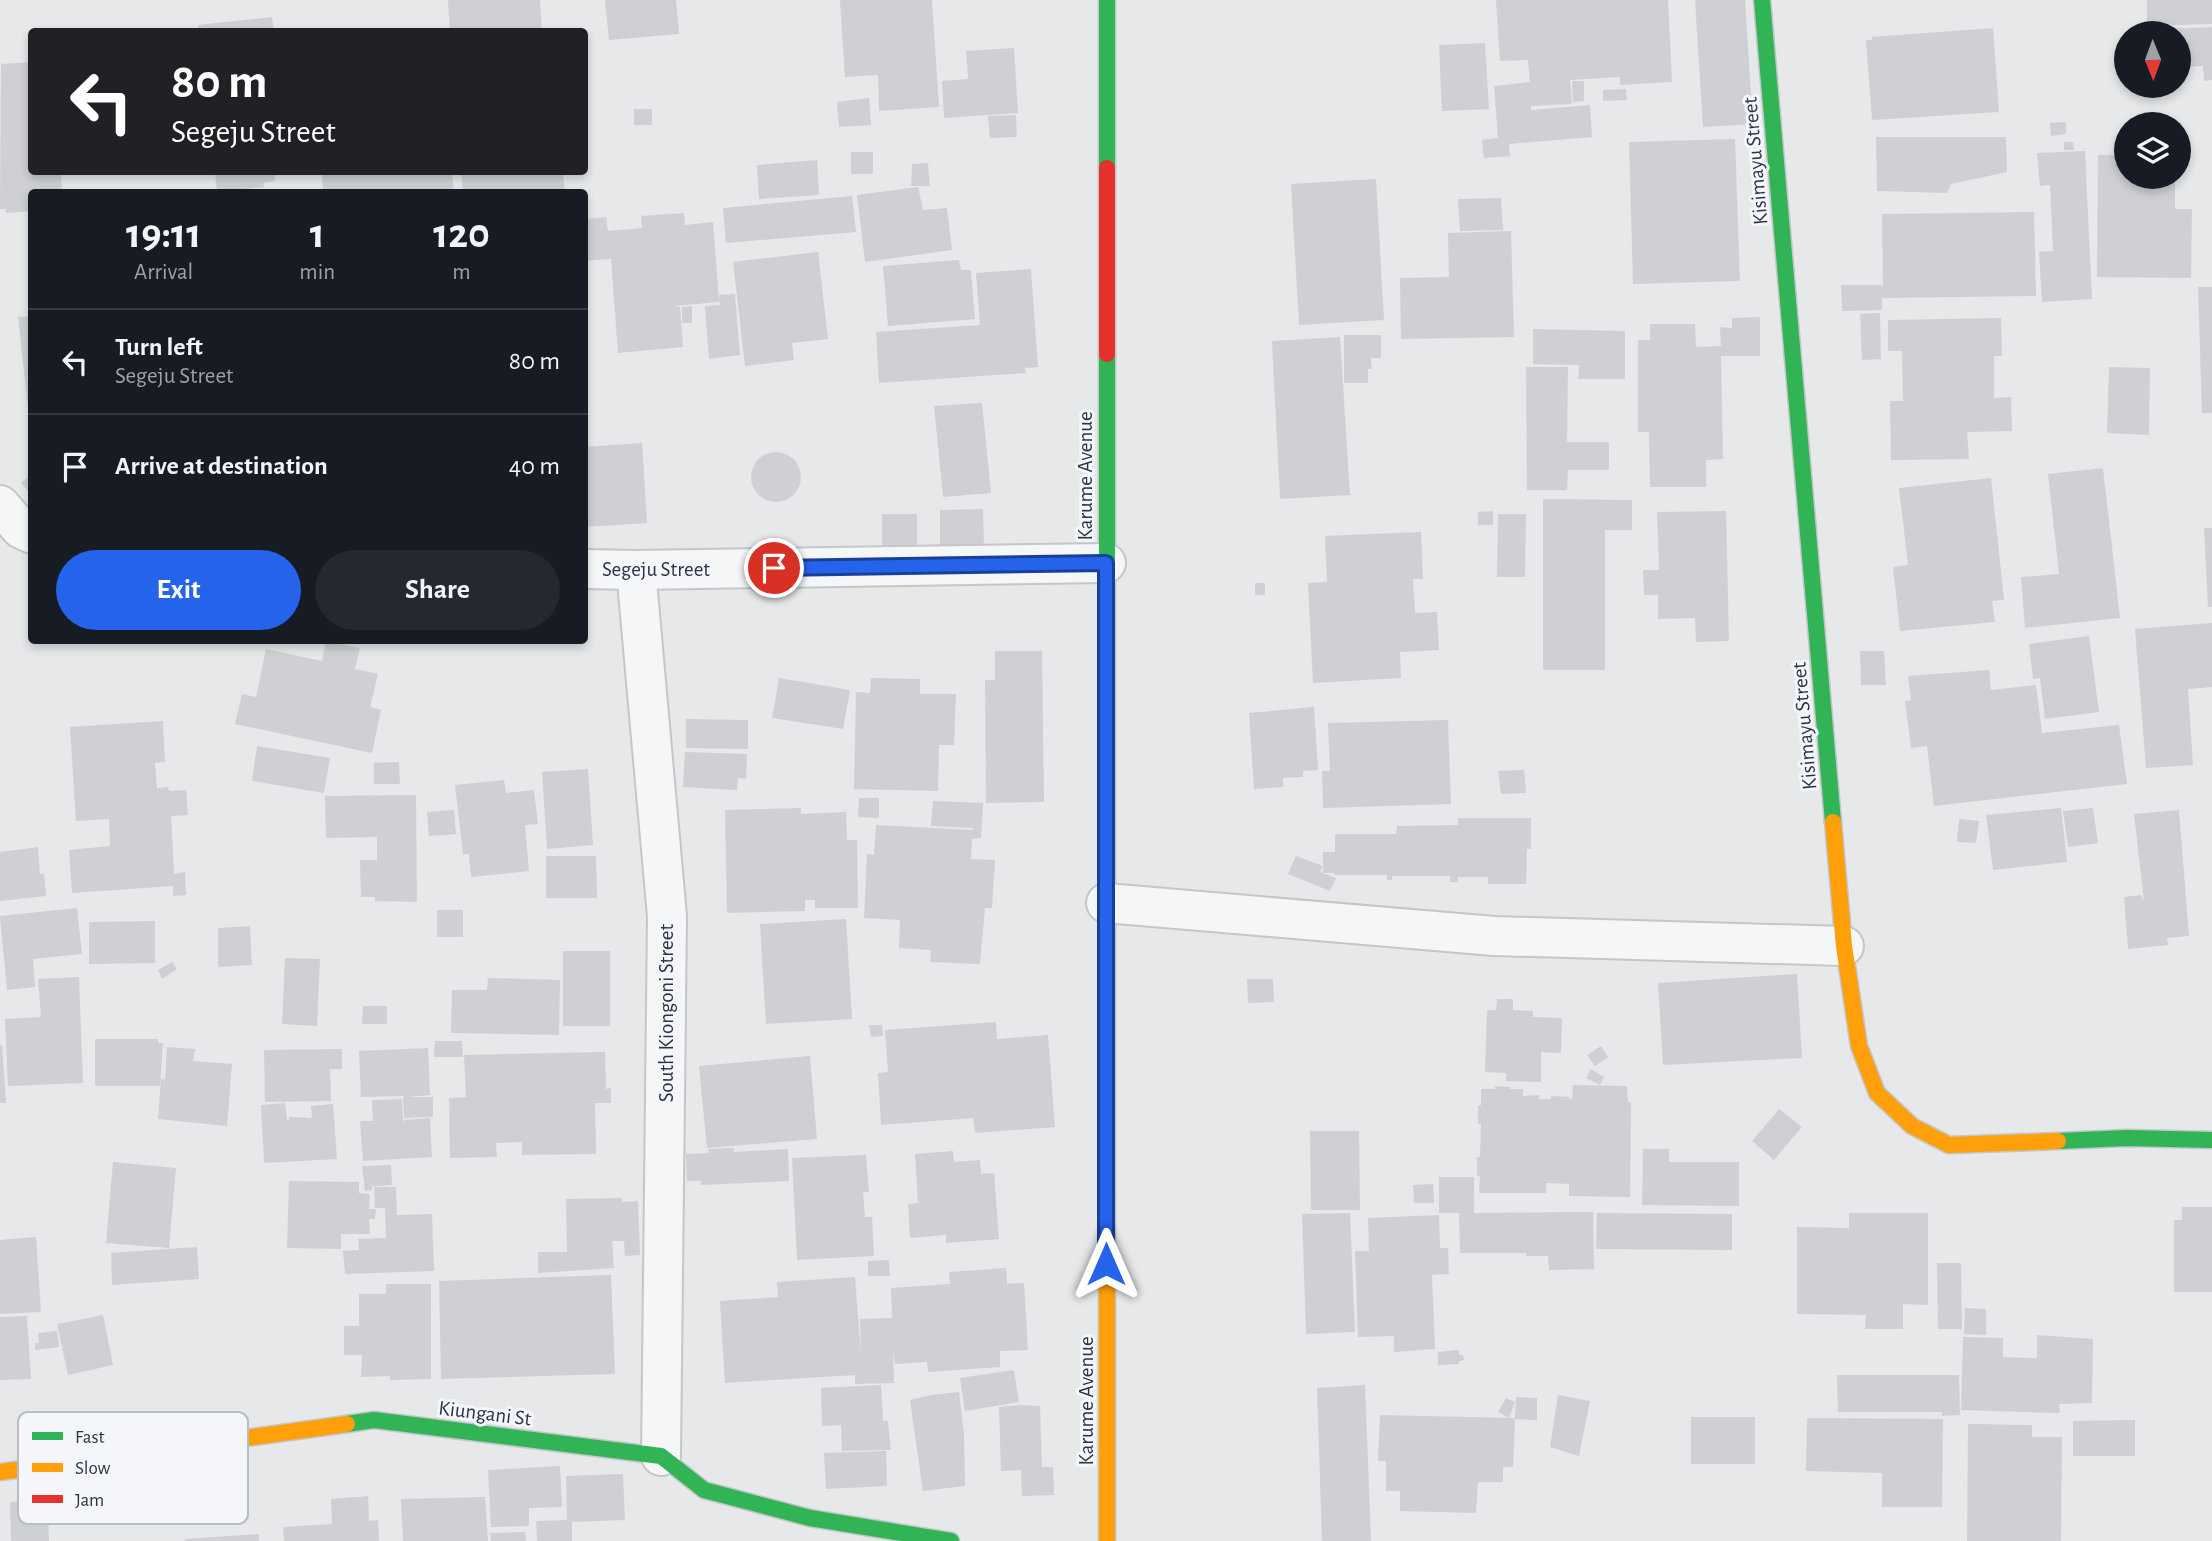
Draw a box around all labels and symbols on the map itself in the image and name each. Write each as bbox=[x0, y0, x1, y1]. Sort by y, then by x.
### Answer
north arrow bbox=[2114, 21, 2191, 98]
street label: Kisimayu Street bbox=[1739, 96, 1772, 226]
street label: Karume Avenue bbox=[1075, 411, 1096, 541]
pin bbox=[744, 538, 804, 598]
street label: Segeju Street bbox=[602, 559, 710, 580]
street label: Kisimayu Street bbox=[1788, 661, 1821, 791]
street label: South Kiongoni Street bbox=[656, 924, 677, 1102]
position arrow bbox=[1069, 1227, 1143, 1301]
street label: Karume Avenue bbox=[1076, 1336, 1097, 1466]
street label: Kiungani St bbox=[437, 1397, 533, 1430]
legend bbox=[18, 1412, 248, 1524]
text: Fast bbox=[75, 1428, 105, 1447]
text: Slow bbox=[75, 1459, 111, 1478]
text: Jam bbox=[75, 1491, 104, 1510]

